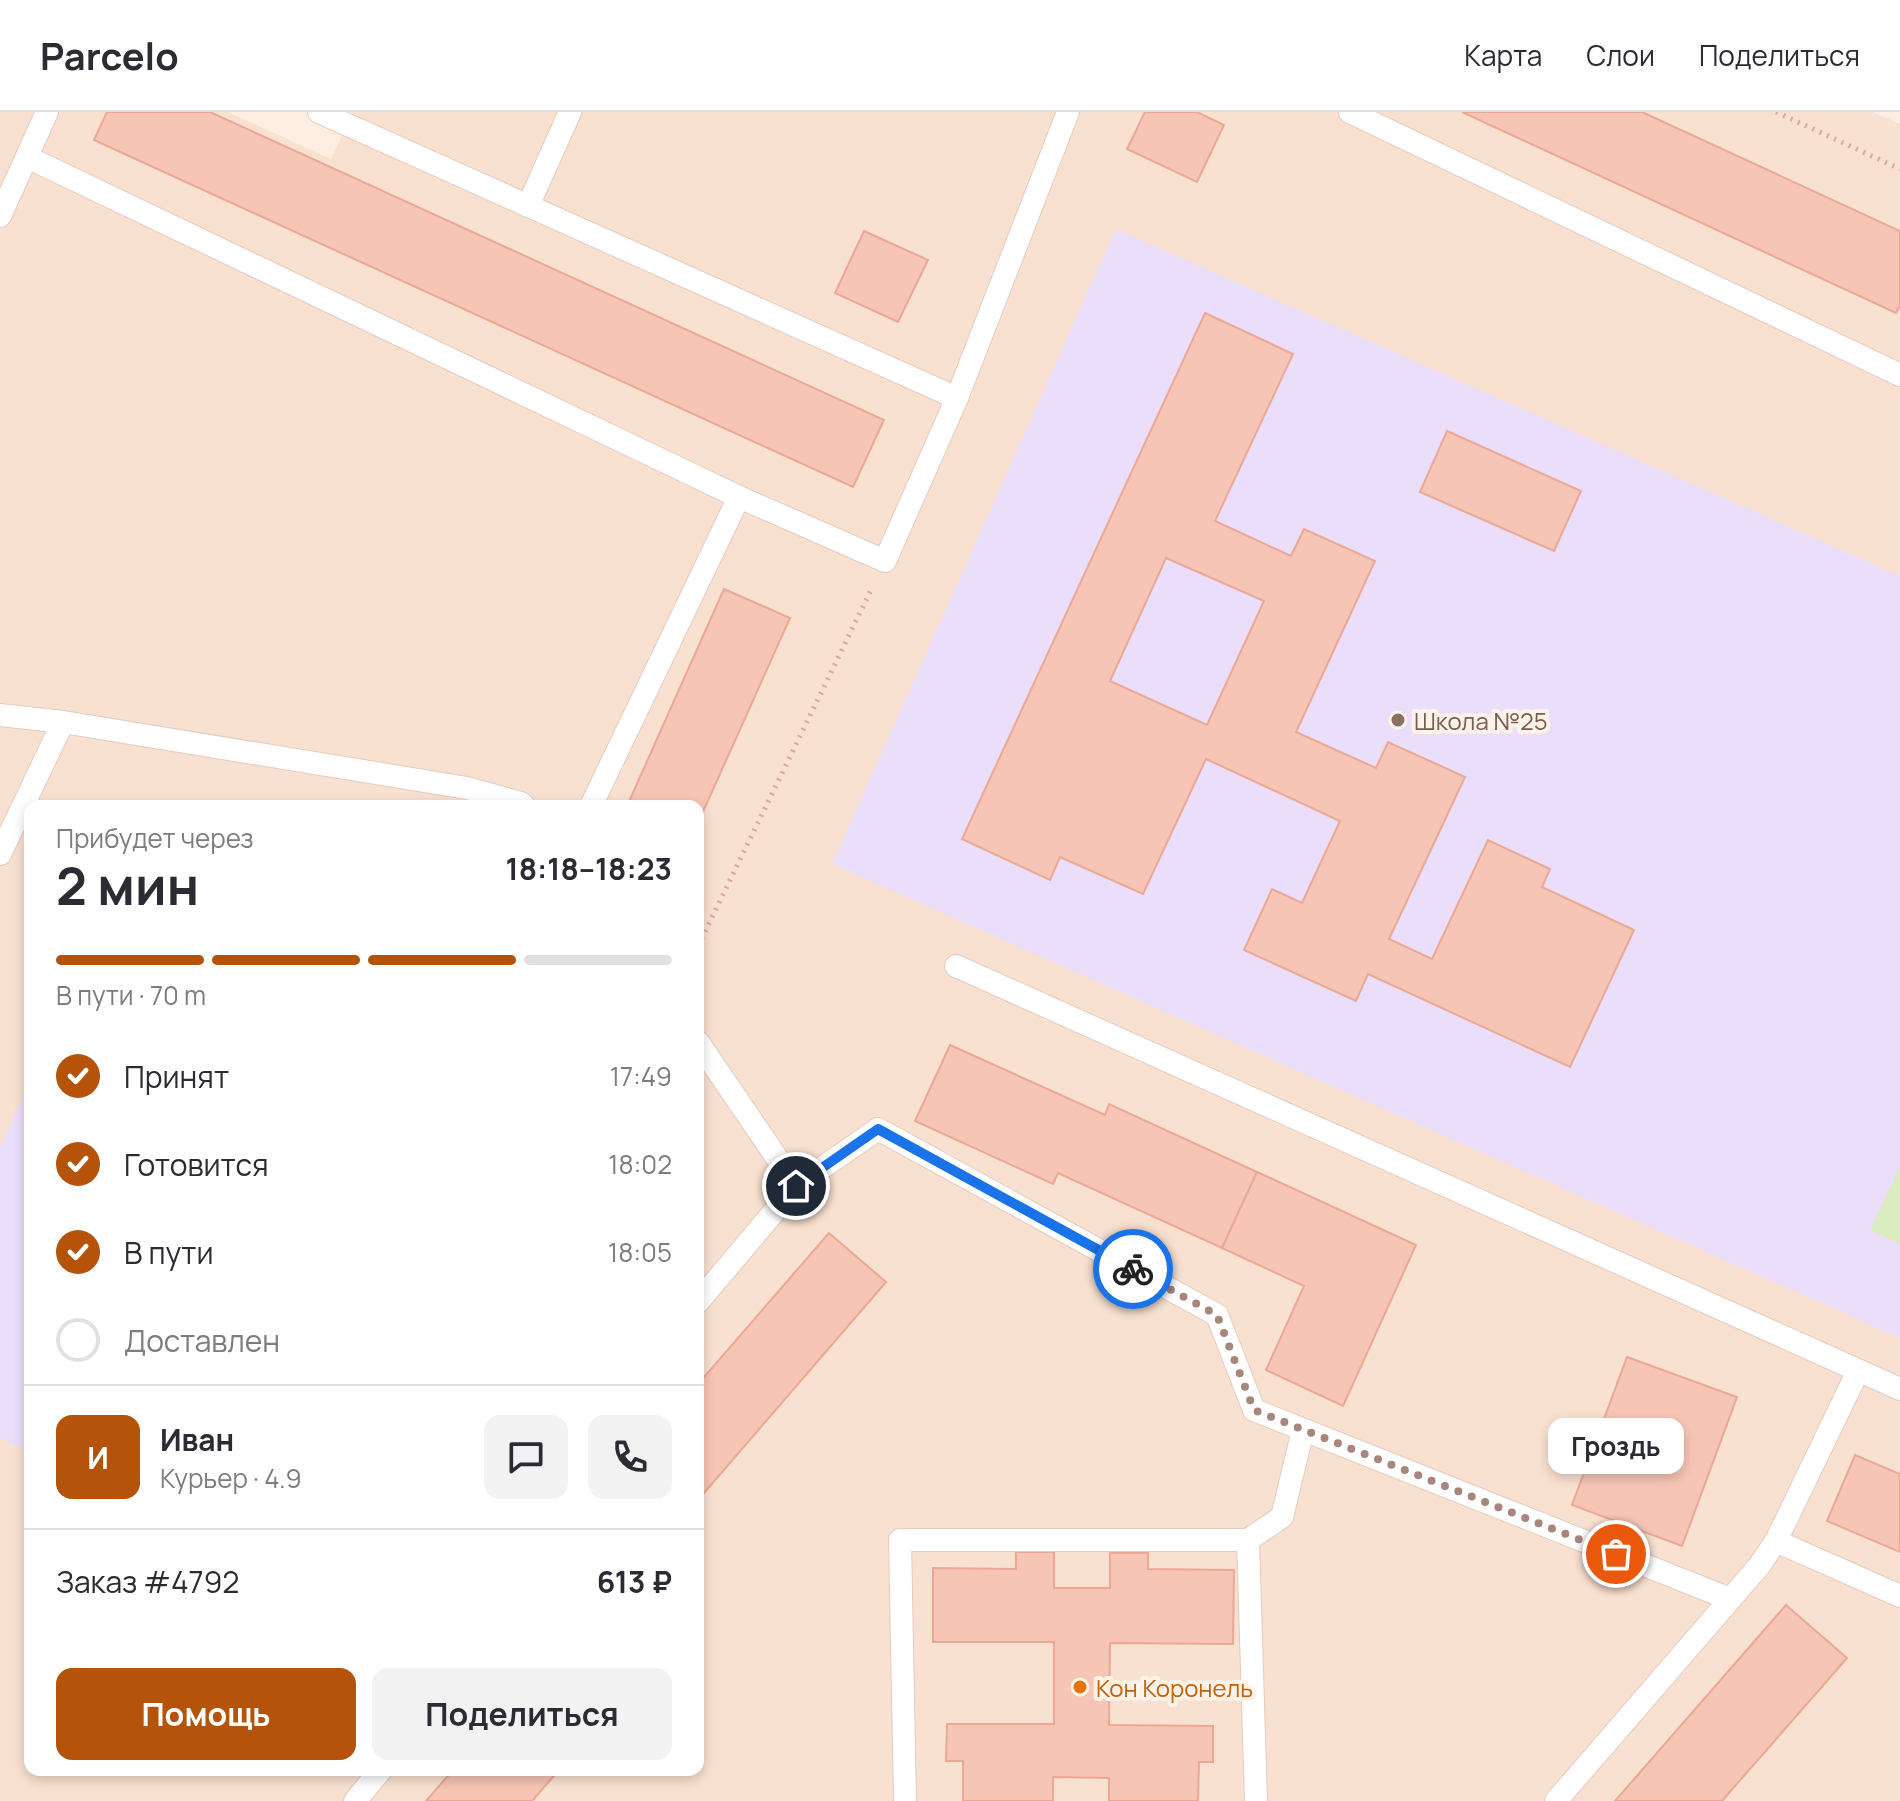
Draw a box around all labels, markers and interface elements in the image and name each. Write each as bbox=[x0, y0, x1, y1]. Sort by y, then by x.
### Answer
text: Parcelo bbox=[40, 29, 179, 81]
text: Карта bbox=[1464, 36, 1542, 74]
text: Слои bbox=[1586, 36, 1655, 74]
text: Поделиться bbox=[1699, 36, 1860, 74]
place label: Школа №25 bbox=[1414, 704, 1548, 737]
marker: Школа №25 bbox=[1389, 711, 1407, 729]
text: Прибудет через bbox=[56, 820, 254, 856]
text: 18:18–18:23 bbox=[506, 848, 672, 889]
text: 2 мин bbox=[56, 850, 199, 921]
text: В пути · 70 m bbox=[56, 977, 206, 1013]
icon: check bbox=[56, 1054, 100, 1098]
text: Принят bbox=[124, 1056, 229, 1097]
text: 17:49 bbox=[610, 1058, 672, 1094]
icon: check bbox=[56, 1142, 100, 1186]
text: Готовится bbox=[124, 1144, 269, 1185]
text: 18:02 bbox=[608, 1146, 672, 1182]
pin bbox=[762, 1152, 830, 1220]
icon: home bbox=[774, 1164, 818, 1208]
courier bbox=[1093, 1229, 1173, 1309]
icon: check bbox=[56, 1230, 100, 1274]
text: В пути bbox=[124, 1232, 214, 1273]
text: 18:05 bbox=[608, 1234, 672, 1270]
icon: bike bbox=[1111, 1247, 1155, 1291]
text: Доставлен bbox=[124, 1320, 280, 1361]
button: chat bbox=[484, 1415, 568, 1499]
button: phone bbox=[588, 1415, 672, 1499]
callout: Гроздь bbox=[1548, 1418, 1684, 1474]
text: Иван bbox=[160, 1419, 234, 1460]
text: Гроздь bbox=[1571, 1428, 1661, 1464]
text: И bbox=[87, 1437, 109, 1478]
text: Курьер · 4.9 bbox=[160, 1460, 302, 1496]
pin bbox=[1582, 1520, 1650, 1588]
icon: bag bbox=[1594, 1532, 1638, 1576]
text: Заказ #4792 bbox=[56, 1561, 239, 1602]
text: 613 ₽ bbox=[597, 1561, 672, 1602]
button: Помощь bbox=[56, 1668, 356, 1760]
button: Поделиться bbox=[372, 1668, 672, 1760]
place label: Кон Коронель bbox=[1096, 1671, 1253, 1704]
marker: Кон Коронель bbox=[1071, 1678, 1089, 1696]

